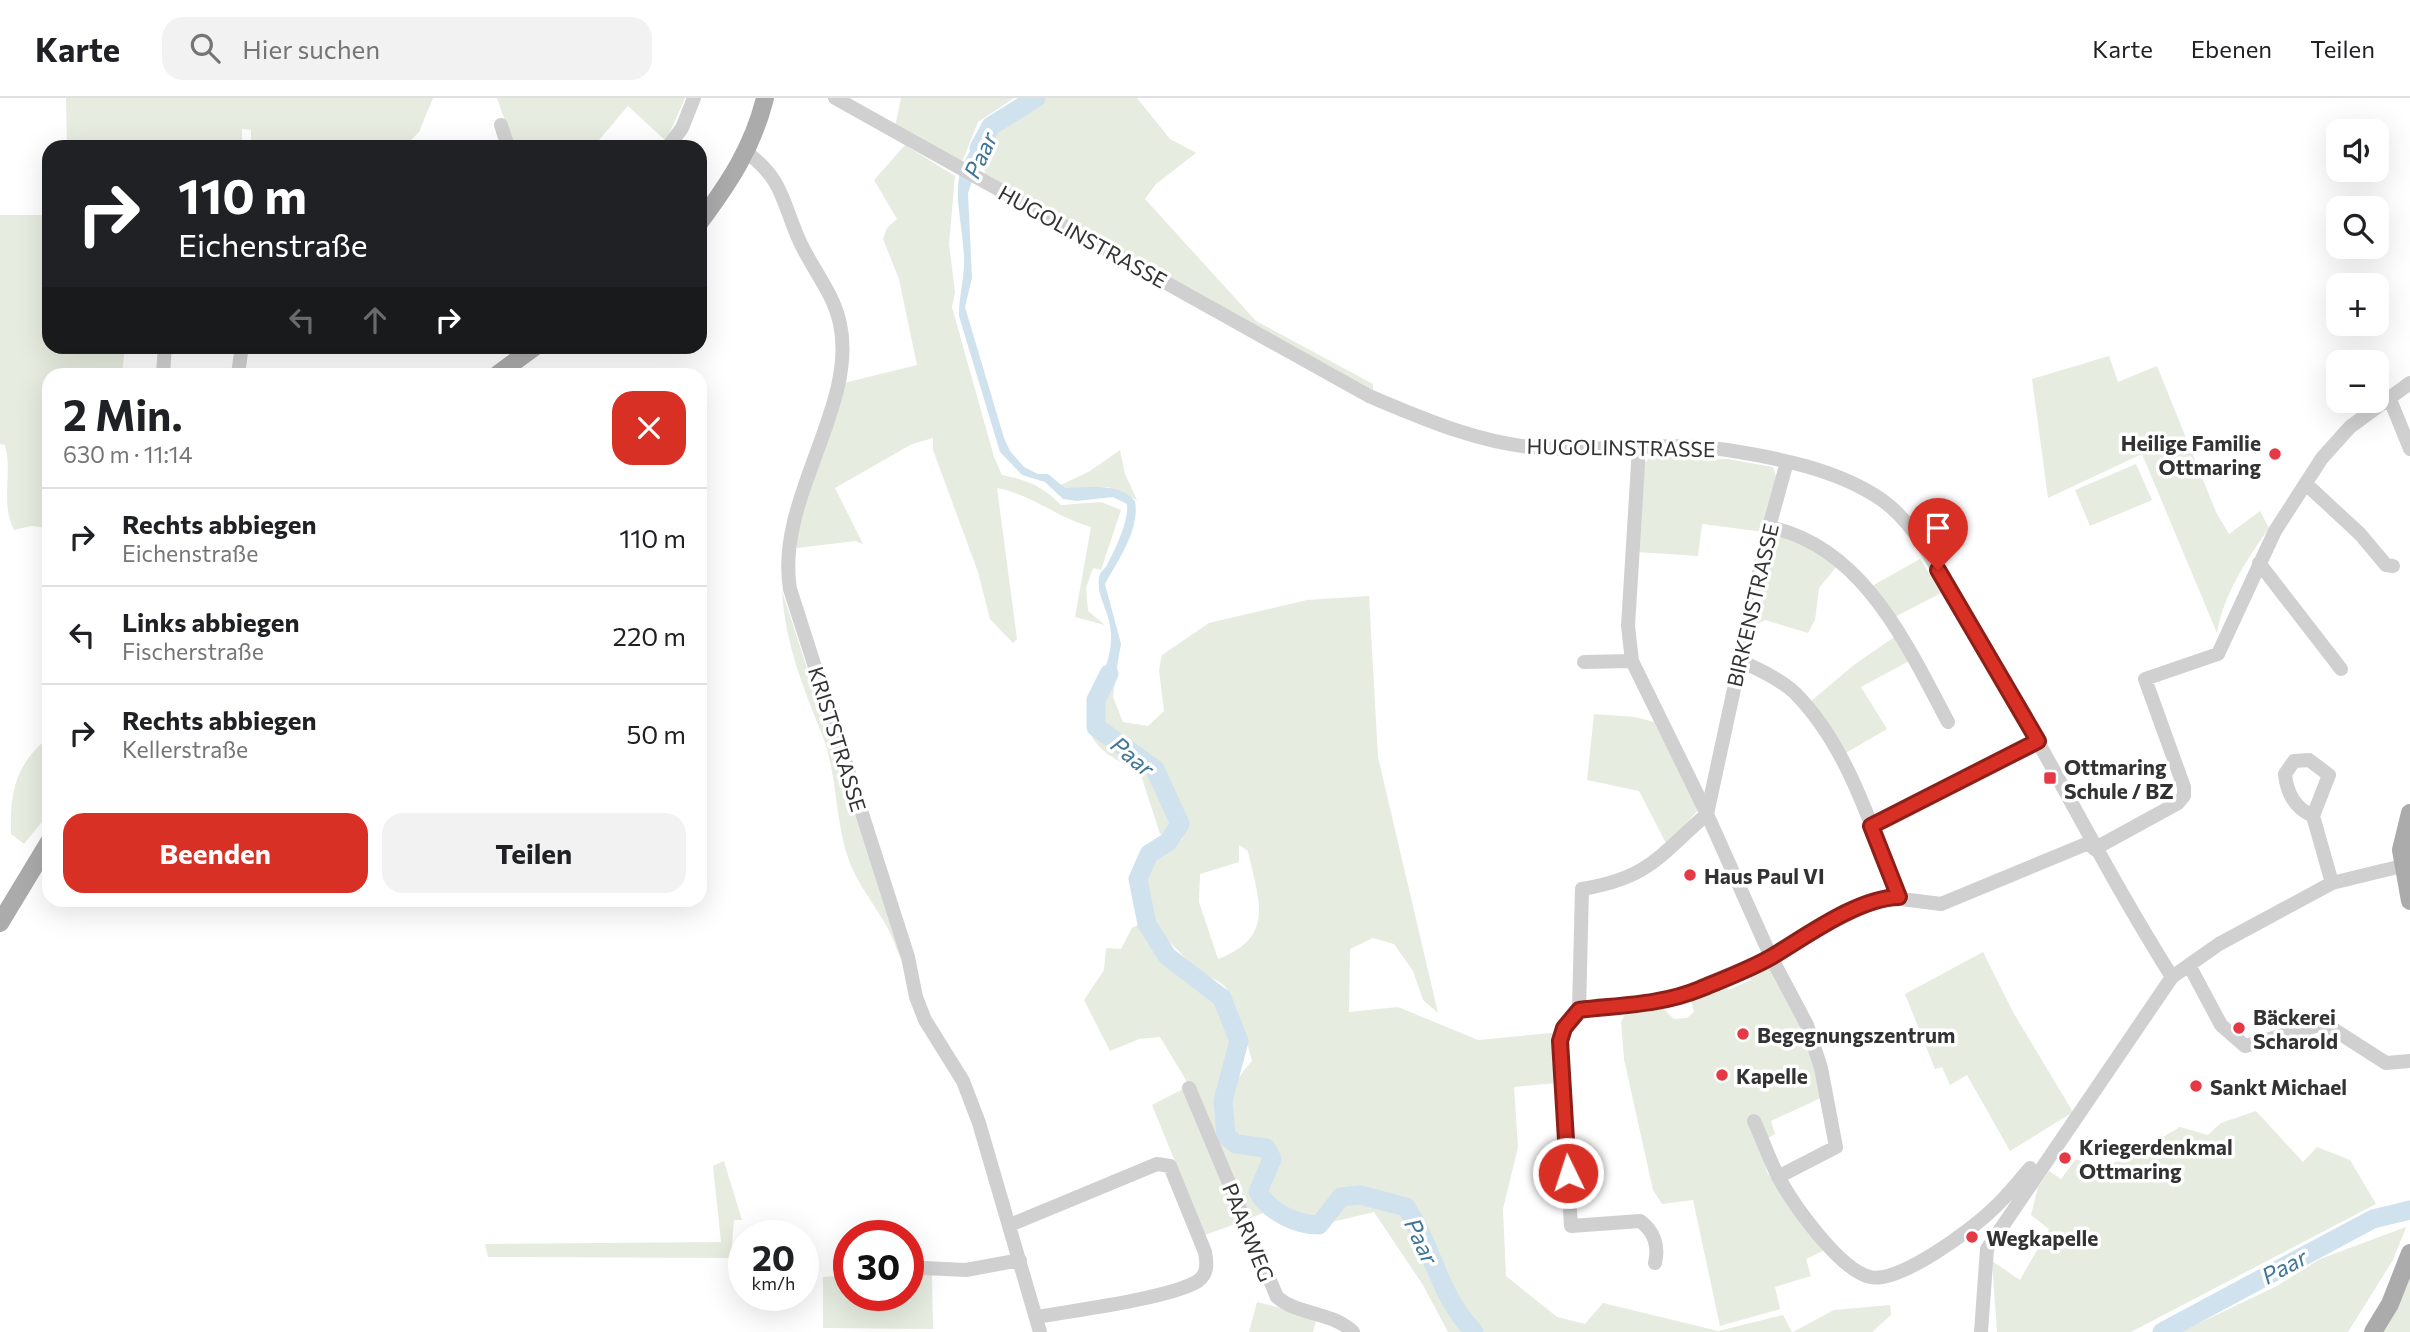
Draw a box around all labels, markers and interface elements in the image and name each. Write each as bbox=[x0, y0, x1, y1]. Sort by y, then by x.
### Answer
search box bbox=[162, 17, 652, 80]
text: Karte bbox=[35, 28, 120, 69]
icon: search bbox=[186, 29, 224, 67]
text: Hier suchen bbox=[242, 33, 380, 64]
text: Karte bbox=[2092, 34, 2153, 63]
text: Ebenen bbox=[2191, 34, 2272, 63]
text: Teilen bbox=[2310, 34, 2375, 63]
map controls bbox=[2326, 119, 2389, 413]
button: sound bbox=[2326, 119, 2389, 182]
water label: Paar bbox=[957, 127, 1003, 183]
text: 110 m bbox=[178, 164, 307, 224]
icon: right bbox=[63, 168, 154, 259]
street label: HUGOLINSTRASSE bbox=[994, 179, 1172, 293]
button: search bbox=[2326, 196, 2389, 259]
text: Eichenstraße bbox=[178, 224, 368, 264]
button: + bbox=[2326, 273, 2389, 336]
icon: left bbox=[283, 301, 321, 339]
icon: ahead bbox=[356, 301, 394, 339]
icon: right bbox=[429, 301, 467, 339]
button: − bbox=[2326, 350, 2389, 413]
text: 2 Min. bbox=[63, 388, 183, 440]
button: close bbox=[612, 391, 686, 465]
place label: Heilige Familie Ottmaring bbox=[2121, 430, 2261, 479]
street label: HUGOLINSTRASSE bbox=[1527, 433, 1715, 461]
text: 630 m · 11:14 bbox=[63, 440, 192, 468]
marker: Heilige Familie Ottmaring bbox=[2267, 446, 2283, 462]
pin bbox=[1908, 498, 1968, 570]
text: Rechts abbiegen bbox=[122, 508, 317, 539]
icon: arrive bbox=[1919, 509, 1957, 547]
icon: right bbox=[63, 518, 101, 556]
street label: BIRKENSTRASSE bbox=[1721, 521, 1783, 689]
text: 110 m bbox=[619, 522, 686, 553]
text: Eichenstraße bbox=[122, 539, 258, 567]
text: Links abbiegen bbox=[122, 606, 300, 637]
icon: left bbox=[63, 616, 101, 654]
text: 220 m bbox=[613, 620, 686, 651]
text: Fischerstraße bbox=[122, 637, 264, 665]
street label: KRISTSTRASSE bbox=[804, 663, 872, 815]
text: Rechts abbiegen bbox=[122, 704, 317, 735]
icon: right bbox=[63, 714, 101, 752]
text: 50 m bbox=[626, 718, 686, 749]
water label: Paar bbox=[1106, 730, 1161, 783]
text: Kellerstraße bbox=[122, 735, 248, 763]
place label: Ottmaring Schule / BZ bbox=[2064, 754, 2174, 803]
marker: Ottmaring Schule / BZ bbox=[2042, 770, 2058, 786]
button: Beenden bbox=[63, 813, 368, 893]
button: Teilen bbox=[382, 813, 686, 893]
place label: Haus Paul VI bbox=[1704, 863, 1825, 888]
marker: Haus Paul VI bbox=[1682, 867, 1698, 883]
place label: Bäckerei Scharold bbox=[2253, 1004, 2338, 1053]
marker: Bäckerei Scharold bbox=[2231, 1020, 2247, 1036]
place label: Begegnungszentrum bbox=[1757, 1022, 1955, 1047]
marker: Begegnungszentrum bbox=[1735, 1026, 1751, 1042]
place label: Kapelle bbox=[1736, 1063, 1808, 1088]
marker: Kapelle bbox=[1714, 1067, 1730, 1083]
place label: Sankt Michael bbox=[2210, 1074, 2347, 1099]
marker: Sankt Michael bbox=[2188, 1078, 2204, 1094]
place label: Kriegerdenkmal Ottmaring bbox=[2079, 1134, 2233, 1183]
position arrow bbox=[1531, 1136, 1605, 1210]
marker: Kriegerdenkmal Ottmaring bbox=[2057, 1150, 2073, 1166]
street label: PAARWEG bbox=[1218, 1179, 1280, 1285]
water label: Paar bbox=[1399, 1213, 1445, 1269]
speed limit sign: 30 bbox=[833, 1220, 924, 1311]
place label: Wegkapelle bbox=[1986, 1225, 2098, 1250]
marker: Wegkapelle bbox=[1964, 1229, 1980, 1245]
text: 20 bbox=[752, 1235, 795, 1278]
water label: Paar bbox=[2256, 1242, 2312, 1290]
text: km/h bbox=[752, 1272, 795, 1294]

